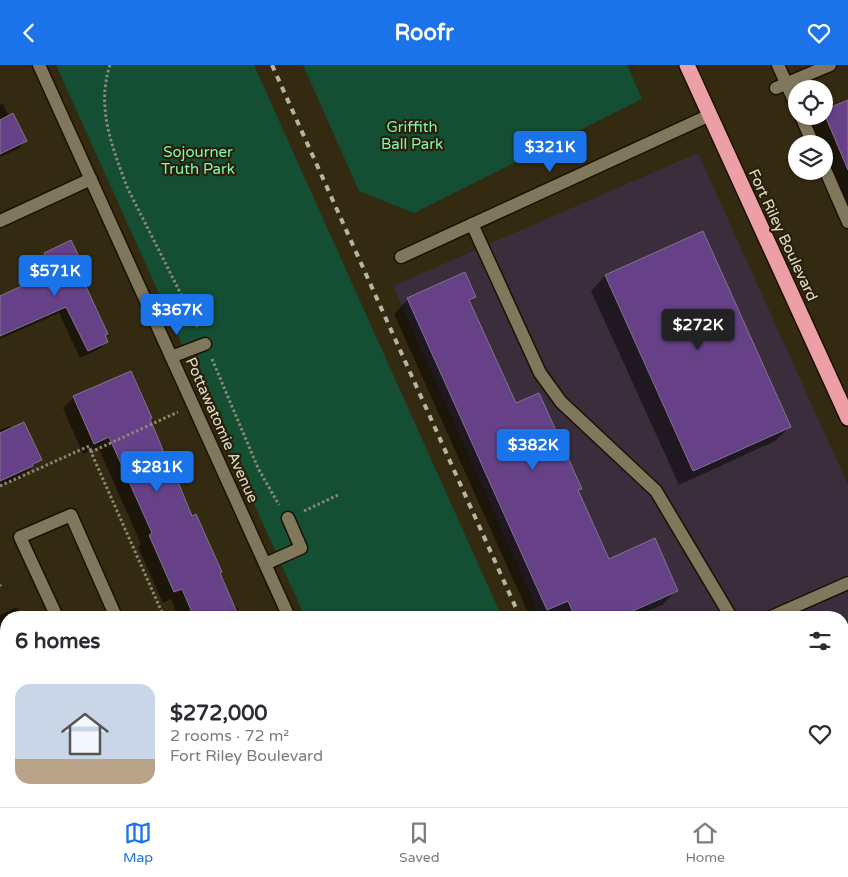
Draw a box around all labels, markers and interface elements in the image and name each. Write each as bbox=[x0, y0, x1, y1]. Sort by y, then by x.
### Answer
icon: back bbox=[15, 19, 43, 47]
icon: heart bbox=[805, 19, 833, 47]
text: Roofr bbox=[394, 20, 454, 46]
map controls bbox=[788, 80, 833, 180]
button: locate bbox=[788, 80, 833, 125]
park label: Griffith Ball Park bbox=[381, 118, 443, 153]
pin: $321K bbox=[515, 131, 585, 173]
button: layers bbox=[788, 135, 833, 180]
text: $321K bbox=[525, 137, 575, 157]
park label: Sojourner Truth Park bbox=[161, 143, 235, 178]
street label: Fort Riley Boulevard bbox=[745, 166, 821, 304]
pin: $571K bbox=[20, 255, 90, 297]
text: $571K bbox=[30, 261, 80, 281]
pin: $367K bbox=[142, 293, 212, 336]
text: $367K bbox=[152, 300, 202, 320]
pin: $272K bbox=[663, 309, 733, 351]
text: $272K bbox=[673, 315, 723, 335]
street label: Pottawatomie Avenue bbox=[182, 355, 262, 505]
pin: $382K bbox=[498, 429, 568, 471]
text: $382K bbox=[508, 435, 558, 455]
pin: $281K bbox=[122, 451, 192, 493]
text: $281K bbox=[132, 457, 182, 477]
icon: filters bbox=[806, 627, 834, 655]
text: 6 homes bbox=[15, 629, 100, 654]
text: $272,000 bbox=[170, 701, 268, 726]
icon: home bbox=[55, 704, 115, 764]
icon: heart bbox=[806, 720, 834, 748]
text: 2 rooms · 72 m² bbox=[170, 726, 289, 746]
text: Fort Riley Boulevard bbox=[170, 746, 323, 766]
tab: Map bbox=[123, 819, 153, 866]
tab: Saved bbox=[399, 819, 440, 866]
tab: Home bbox=[685, 819, 725, 866]

